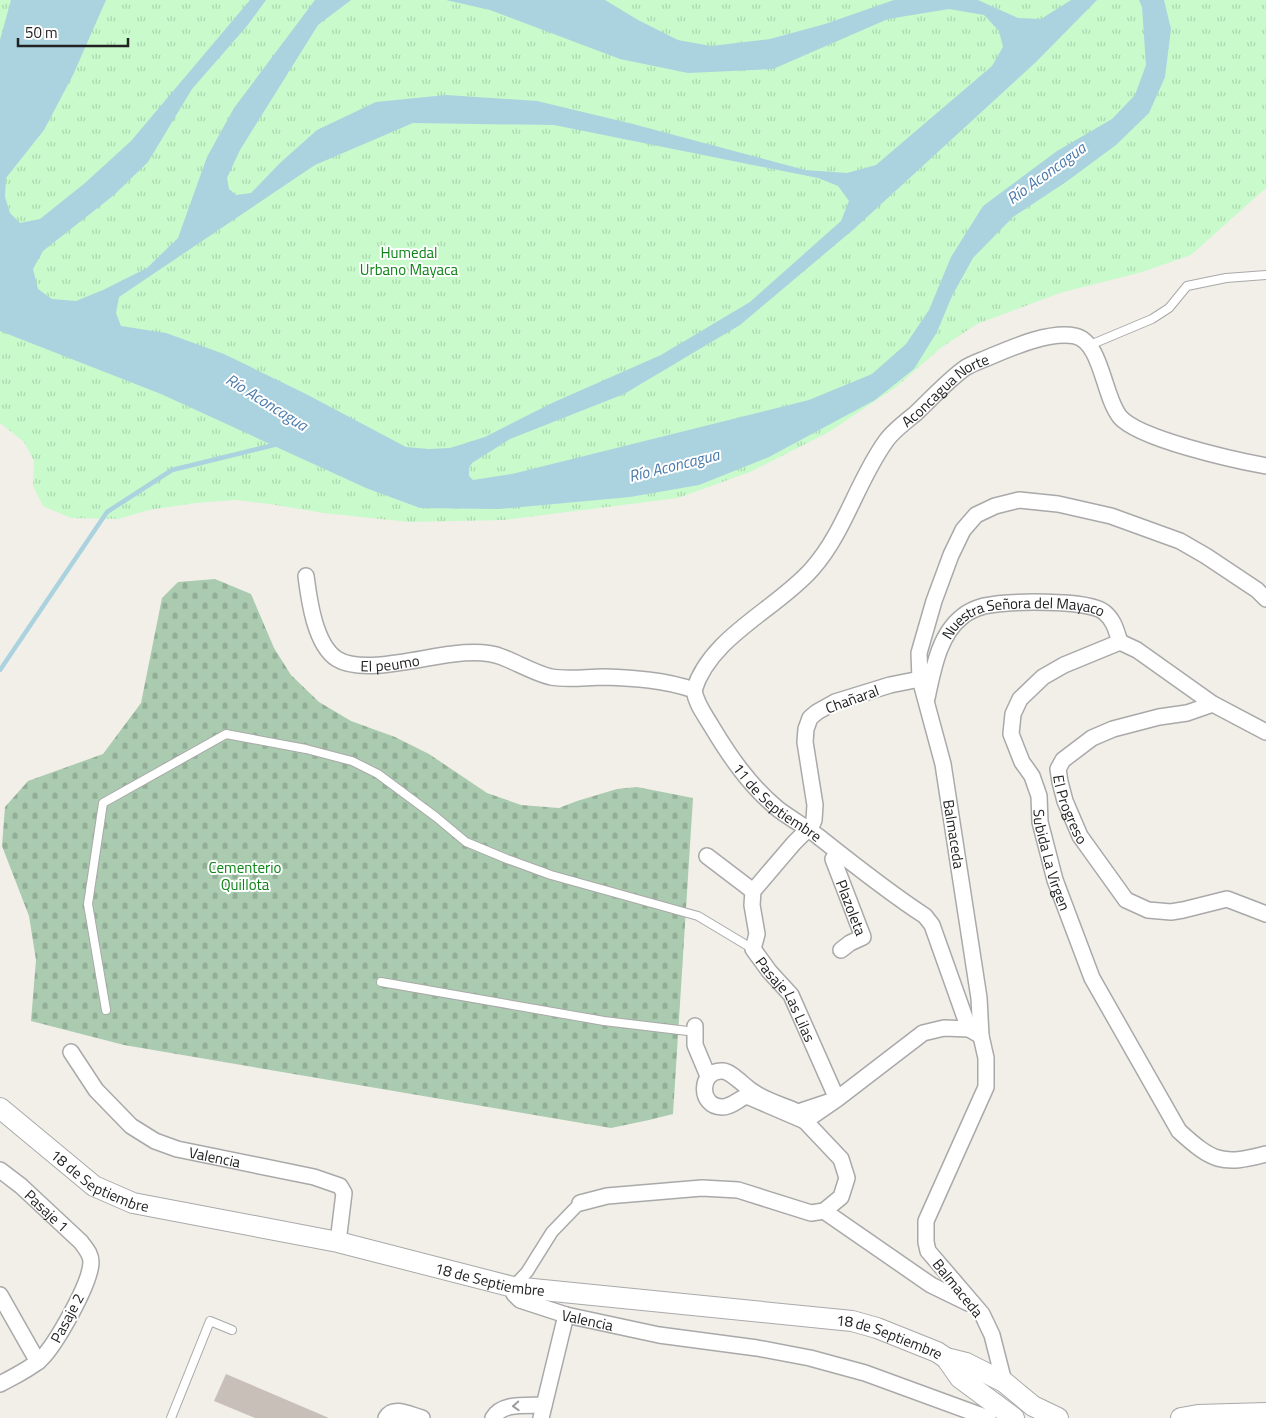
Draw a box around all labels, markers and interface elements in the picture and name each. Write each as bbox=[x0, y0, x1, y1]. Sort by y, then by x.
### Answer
scale bar bbox=[18, 15, 128, 47]
text: 50 m bbox=[25, 21, 58, 44]
water label: Río Aconcagua bbox=[1002, 136, 1091, 210]
park label: Humedal Urbano Mayaca bbox=[360, 241, 459, 281]
street label: Aconcagua Norte bbox=[896, 347, 992, 432]
water label: Río Aconcagua bbox=[221, 367, 313, 437]
water label: Río Aconcagua bbox=[626, 442, 723, 488]
street label: Nuestra Señora del Mayaco bbox=[935, 591, 1109, 643]
street label: El peumo bbox=[360, 648, 421, 677]
street label: Chañaral bbox=[822, 679, 882, 719]
street label: 11 de Septiembre bbox=[728, 758, 827, 847]
street label: El Progreso bbox=[1048, 773, 1094, 849]
street label: Balmaceda bbox=[937, 798, 971, 871]
street label: Subida La Virgen bbox=[1028, 809, 1077, 914]
park label: Cementerio Quillota bbox=[209, 856, 282, 896]
street label: Plazoleta bbox=[830, 876, 873, 939]
street label: Pasaje Las Lilas bbox=[750, 951, 822, 1045]
street label: Valencia bbox=[187, 1140, 243, 1173]
street label: 18 de Septiembre bbox=[46, 1143, 151, 1217]
street label: Pasaje 1 bbox=[20, 1184, 74, 1237]
street label: Balmaceda bbox=[927, 1254, 989, 1323]
street label: 18 de Septiembre bbox=[433, 1256, 546, 1302]
street label: Pasaje 2 bbox=[44, 1289, 90, 1347]
street label: Valencia bbox=[560, 1303, 616, 1336]
street label: 18 de Septiembre bbox=[835, 1308, 948, 1365]
one-way arrow bbox=[512, 1401, 520, 1412]

